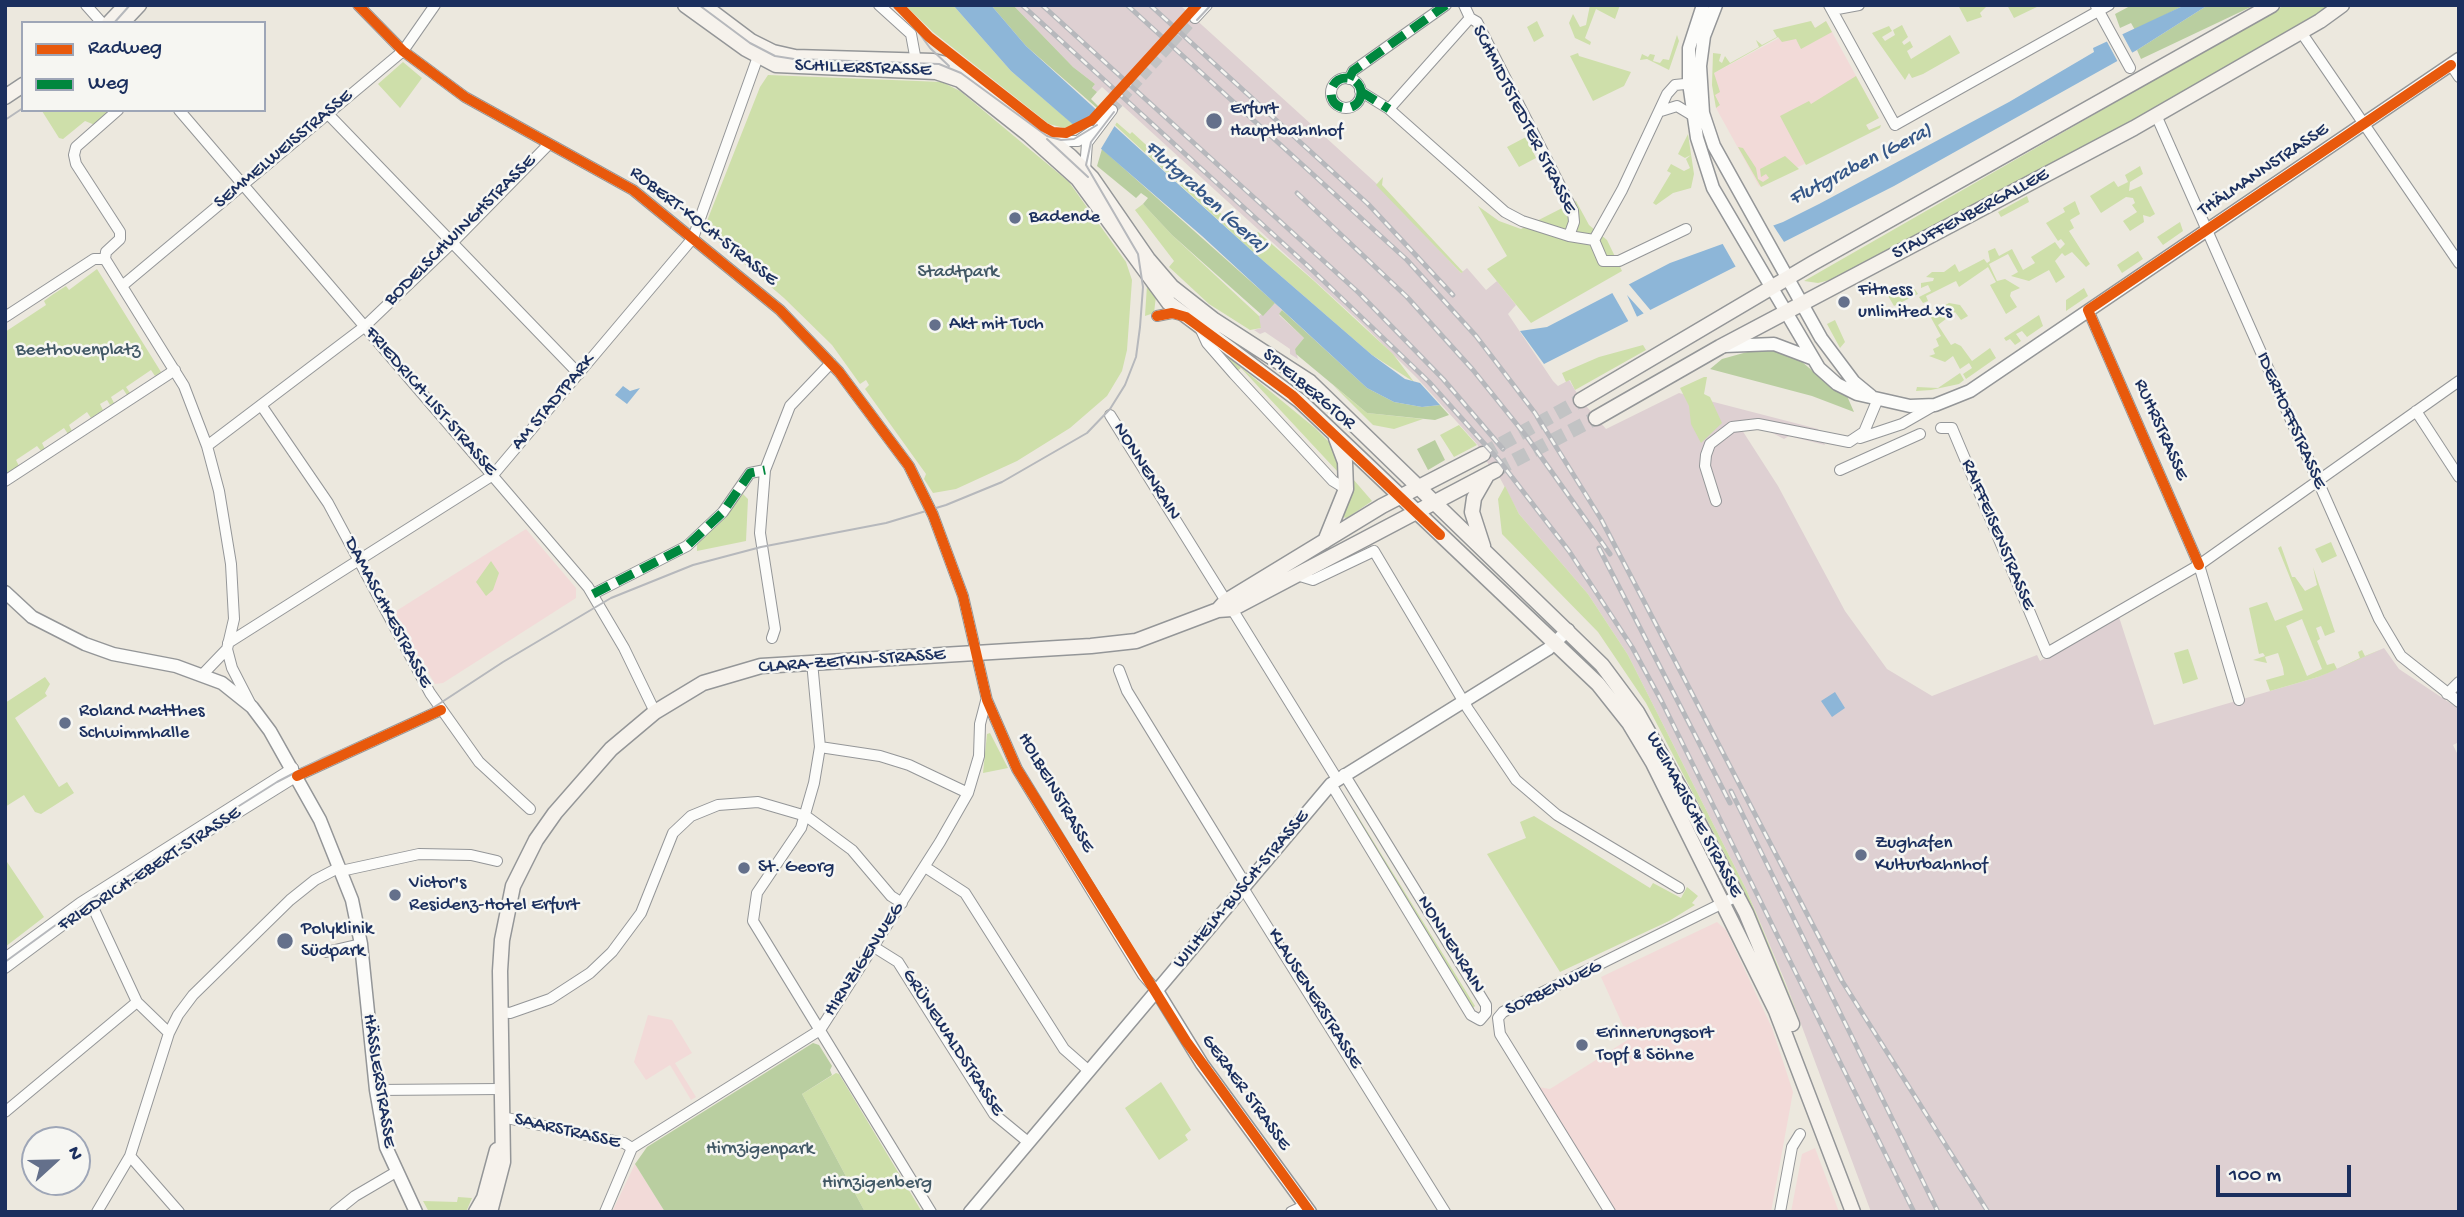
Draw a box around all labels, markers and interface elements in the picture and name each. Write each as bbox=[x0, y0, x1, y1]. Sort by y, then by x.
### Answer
legend bbox=[21, 21, 266, 112]
street label: SCHMIDTSTEDTER STRASSE bbox=[1466, 22, 1580, 218]
text: Radweg bbox=[88, 37, 162, 62]
street label: SCHILLERSTRASSE bbox=[794, 55, 932, 83]
text: Weg bbox=[88, 72, 129, 97]
street label: SEMMELWEISSTRASSE bbox=[210, 85, 358, 215]
place label: Erfurt Hauptbahnhof bbox=[1230, 99, 1343, 143]
marker: Erfurt Hauptbahnhof bbox=[1204, 111, 1224, 131]
water label: Flutgraben (Gera) bbox=[1785, 119, 1937, 213]
street label: THÄLMANNSTRASSE bbox=[2195, 119, 2333, 223]
water label: Flutgraben (Gera) bbox=[1138, 136, 1272, 260]
street label: BODELSCHWINGHSTRASSE bbox=[380, 150, 542, 312]
street label: ROBERT-KOCH-STRASSE bbox=[624, 162, 782, 292]
street label: STAUFFENBERGALLEE bbox=[1889, 164, 2053, 266]
place label: Badende bbox=[1029, 207, 1100, 229]
marker: Badende bbox=[1007, 210, 1023, 226]
park label: Stadtpark bbox=[917, 262, 999, 284]
place label: Fitness unlimited xs bbox=[1858, 280, 1952, 324]
marker: Fitness unlimited xs bbox=[1836, 294, 1852, 310]
place label: Akt mit Tuch bbox=[949, 314, 1044, 336]
marker: Akt mit Tuch bbox=[927, 317, 943, 333]
street label: FRIEDRICH-LIST-STRASSE bbox=[359, 323, 501, 481]
park label: Beethovenplatz bbox=[16, 340, 140, 362]
street label: SPIELBERGTOR bbox=[1257, 344, 1359, 436]
street label: IDERHOFFSTRASSE bbox=[2250, 349, 2330, 493]
street label: AM STADTPARK bbox=[507, 350, 601, 456]
street label: RUHRSTRASSE bbox=[2128, 376, 2192, 484]
street label: NONNENRAIN bbox=[1107, 419, 1185, 525]
street label: RAIFFEISENSTRASSE bbox=[1955, 456, 2039, 614]
street label: DAMASCHKESTRASSE bbox=[338, 534, 436, 692]
street label: CLARA-ZETKIN-STRASSE bbox=[758, 644, 946, 680]
place label: Roland Matthes Schwimmhalle bbox=[79, 701, 204, 745]
marker: Roland Matthes Schwimmhalle bbox=[57, 715, 73, 731]
street label: WEIMARISCHE STRASSE bbox=[1640, 728, 1746, 902]
street label: HOLBEINSTRASSE bbox=[1011, 729, 1099, 857]
street label: FRIEDRICH-EBERT-STRASSE bbox=[54, 802, 246, 938]
street label: WILHELM-BUSCH-STRASSE bbox=[1169, 806, 1315, 974]
place label: Zughafen Kulturbahnhof bbox=[1875, 833, 1988, 877]
marker: Zughafen Kulturbahnhof bbox=[1853, 847, 1869, 863]
place label: St. Georg bbox=[758, 857, 834, 879]
marker: St. Georg bbox=[736, 860, 752, 876]
place label: Victor's Residenz-Hotel Erfurt bbox=[409, 873, 579, 917]
marker: Victor's Residenz-Hotel Erfurt bbox=[387, 887, 403, 903]
street label: NONNENRAIN bbox=[1411, 892, 1489, 998]
street label: HIRNZIGENWEG bbox=[820, 899, 910, 1021]
place label: Polyklinik Südpark bbox=[301, 919, 373, 963]
street label: KLAUSENERSTRASSE bbox=[1262, 925, 1366, 1073]
marker: Polyklinik Südpark bbox=[275, 931, 295, 951]
street label: SORBENWEG bbox=[1502, 956, 1606, 1022]
street label: GRÜNEWALDSTRASSE bbox=[896, 965, 1008, 1121]
street label: HÄSSLERSTRASSE bbox=[356, 1012, 400, 1150]
place label: Erinnerungsort Topf & Söhne bbox=[1596, 1023, 1713, 1067]
street label: GERAER STRASSE bbox=[1195, 1030, 1295, 1156]
marker: Erinnerungsort Topf & Söhne bbox=[1574, 1037, 1590, 1053]
street label: SAARSTRASSE bbox=[512, 1109, 622, 1155]
north arrow bbox=[21, 1126, 91, 1196]
park label: Hirnzigenpark bbox=[706, 1139, 814, 1161]
text: N bbox=[61, 1144, 87, 1164]
scale bar bbox=[2219, 1150, 2354, 1194]
text: 100 m bbox=[2229, 1164, 2281, 1189]
park label: Hirnzigenberg bbox=[822, 1173, 932, 1195]

